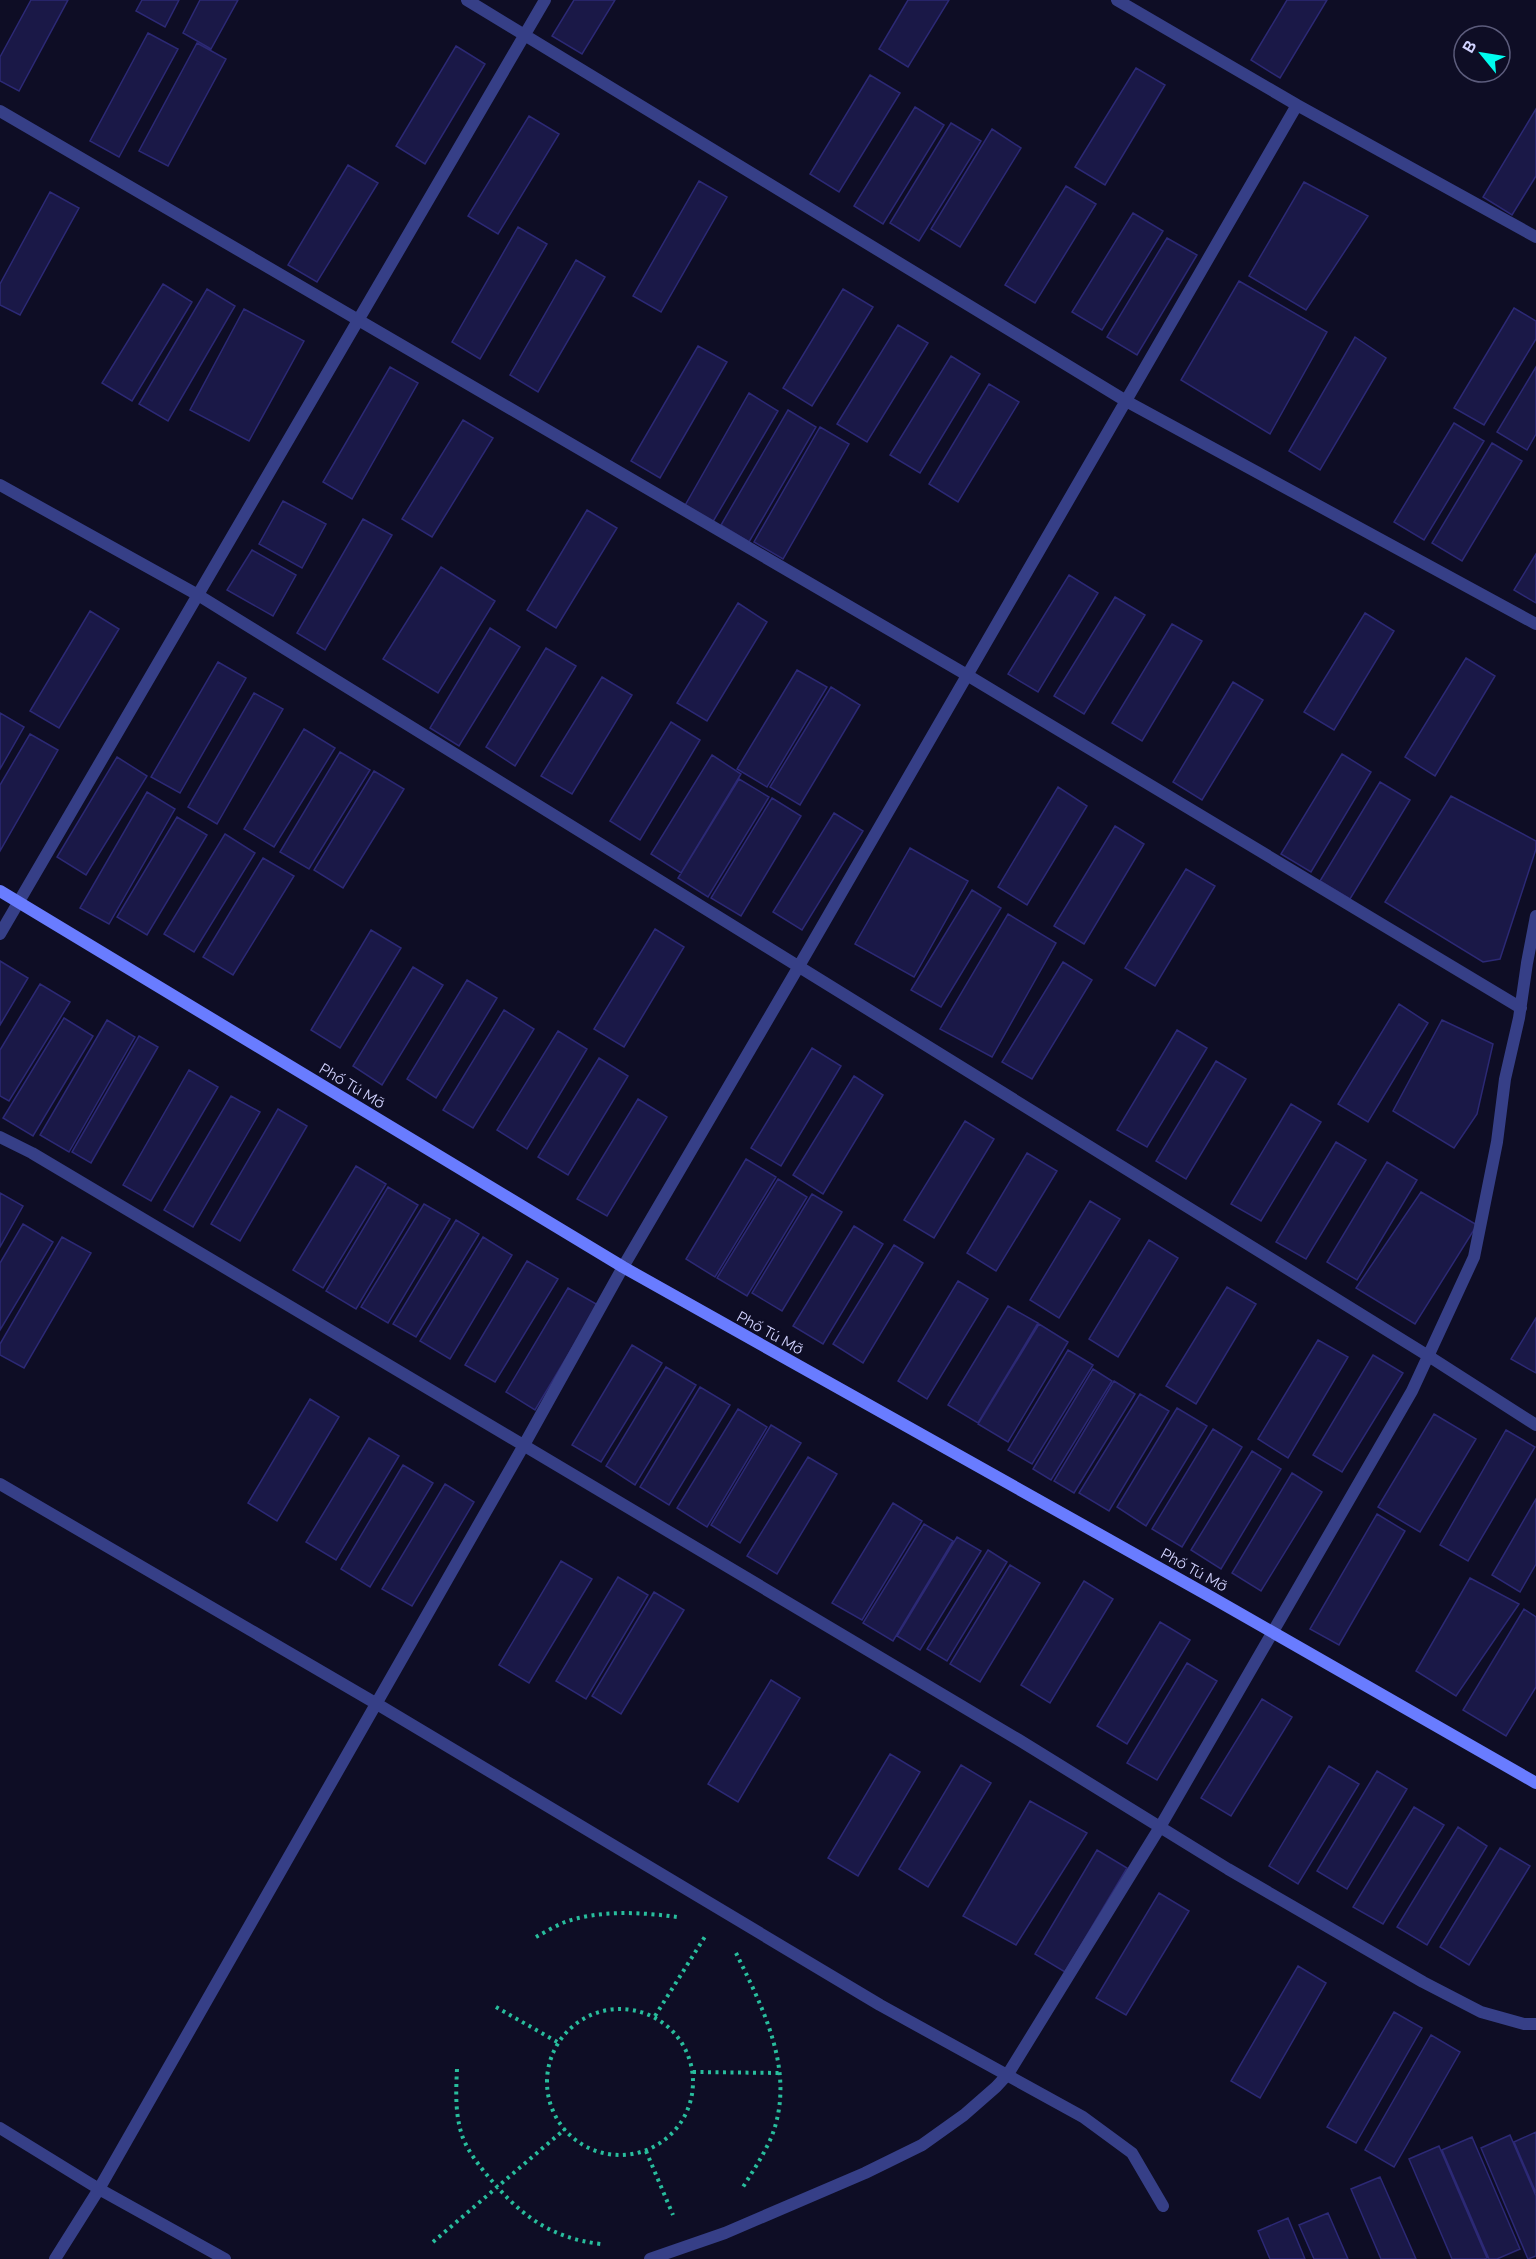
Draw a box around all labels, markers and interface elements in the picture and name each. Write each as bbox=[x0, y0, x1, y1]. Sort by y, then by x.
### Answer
north arrow bbox=[1452, 24, 1512, 84]
text: B bbox=[1458, 37, 1480, 56]
street label: Phố Tú Mỡ bbox=[316, 1059, 388, 1113]
street label: Phố Tú Mỡ bbox=[734, 1307, 806, 1359]
street label: Phố Tú Mỡ bbox=[1158, 1544, 1230, 1596]

